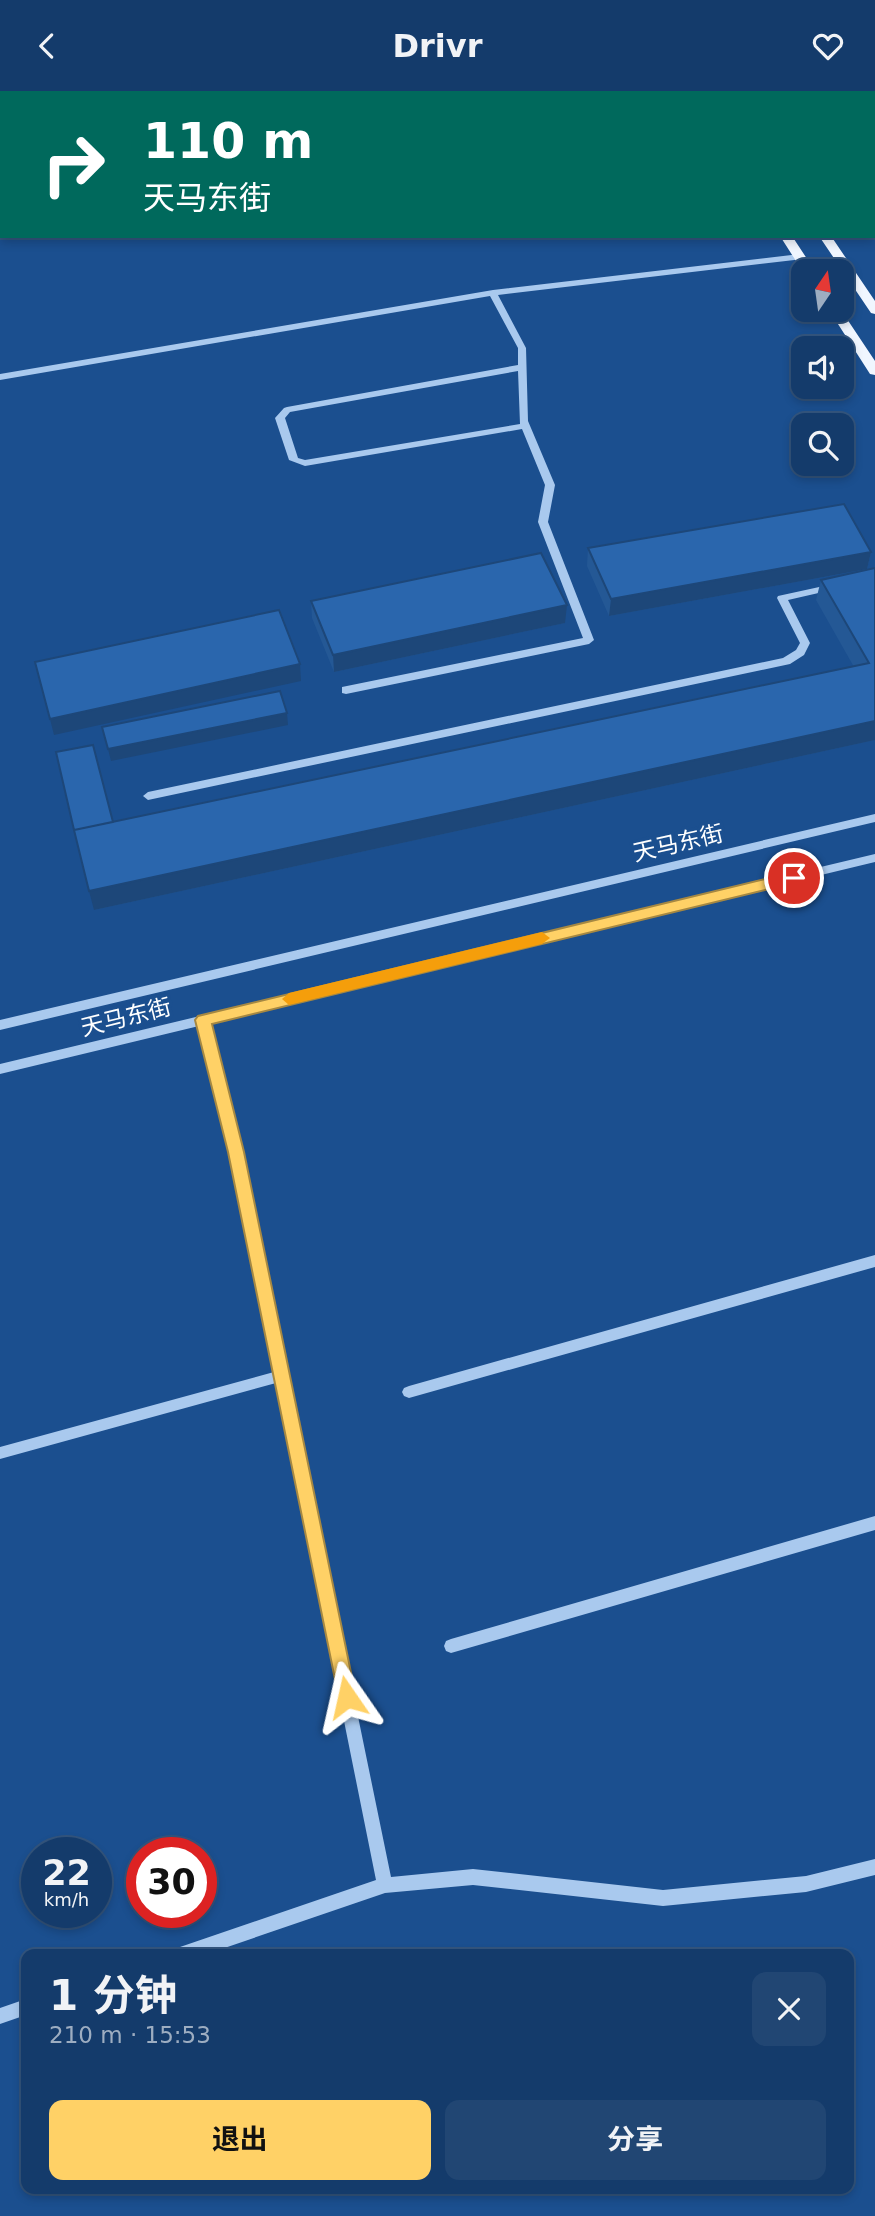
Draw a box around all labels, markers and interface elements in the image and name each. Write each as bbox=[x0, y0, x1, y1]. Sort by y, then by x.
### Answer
icon: back bbox=[28, 27, 66, 65]
text: Drivr bbox=[393, 27, 482, 65]
icon: heart bbox=[809, 27, 847, 65]
text: 110 m bbox=[143, 113, 313, 170]
icon: right bbox=[28, 119, 119, 210]
text: 天马东街 bbox=[143, 179, 271, 217]
north arrow bbox=[791, 259, 854, 322]
map controls bbox=[791, 259, 854, 476]
button: sound bbox=[791, 336, 854, 399]
button: search bbox=[791, 413, 854, 476]
street label: 天马东街 bbox=[630, 820, 726, 866]
pin bbox=[764, 848, 824, 908]
icon: arrive bbox=[775, 859, 813, 897]
street label: 天马东街 bbox=[78, 993, 174, 1041]
position arrow bbox=[310, 1660, 384, 1734]
speed limit sign: 30 bbox=[126, 1837, 217, 1928]
text: 22 bbox=[42, 1853, 91, 1893]
text: km/h bbox=[44, 1889, 89, 1910]
text: 1 分钟 bbox=[49, 1971, 177, 2020]
button: close bbox=[752, 1972, 826, 2046]
text: 210 m · 15:53 bbox=[49, 2022, 211, 2048]
button: 退出 bbox=[49, 2100, 431, 2180]
button: 分享 bbox=[445, 2100, 826, 2180]

